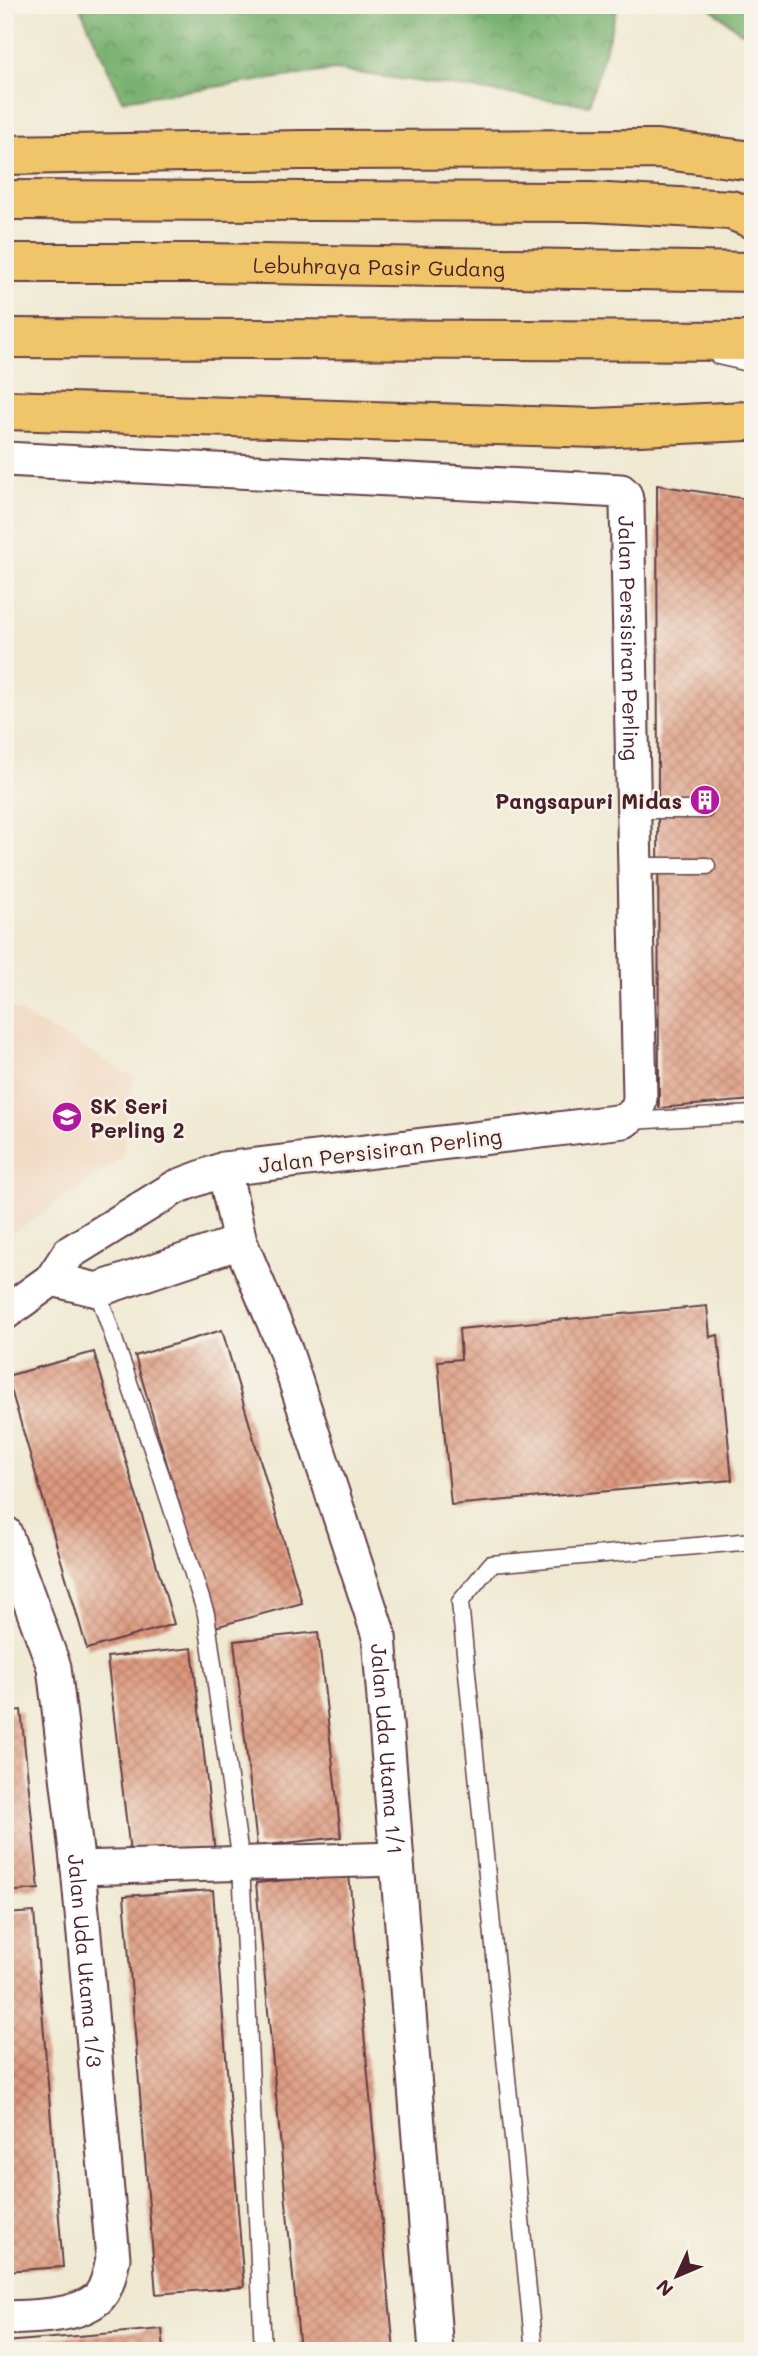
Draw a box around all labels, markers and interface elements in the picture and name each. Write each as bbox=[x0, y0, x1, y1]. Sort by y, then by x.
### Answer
street label: Lebuhraya Pasir Gudang bbox=[253, 250, 505, 281]
street label: Jalan Persisiran Perling bbox=[614, 516, 646, 761]
building icon: Pangsapuri Midas bbox=[688, 783, 722, 817]
place label: Pangsapuri Midas bbox=[495, 787, 682, 814]
place label: SK Seri Perling 2 bbox=[90, 1092, 184, 1143]
school or university icon: SK Seri Perling 2 bbox=[50, 1100, 84, 1134]
street label: Jalan Persisiran Perling bbox=[257, 1122, 503, 1178]
street label: Jalan Uda Utama 1/1 bbox=[366, 1642, 410, 1855]
street label: Jalan Uda Utama 1/3 bbox=[63, 1852, 109, 2068]
north arrow bbox=[642, 2240, 712, 2310]
text: N bbox=[650, 2274, 678, 2302]

